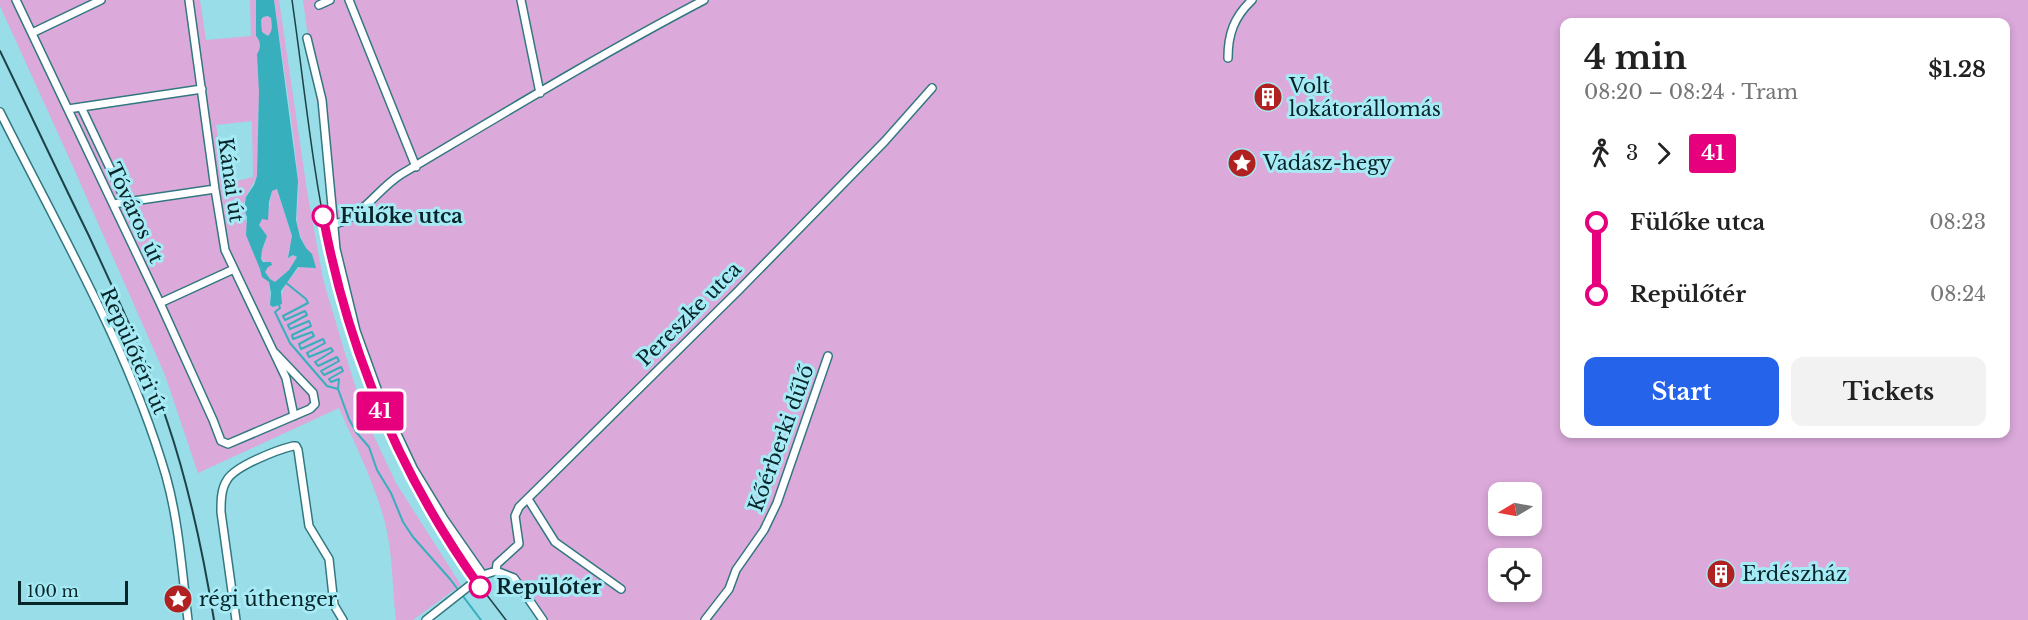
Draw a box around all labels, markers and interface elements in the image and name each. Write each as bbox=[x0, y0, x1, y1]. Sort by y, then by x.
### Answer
text: 4 min bbox=[1584, 37, 1687, 78]
text: $1.28 bbox=[1928, 56, 1986, 83]
place label: Volt lokátorállomás bbox=[1288, 74, 1441, 121]
text: 08:20 – 08:24 · Tram bbox=[1584, 80, 1798, 104]
building icon: Volt lokátorállomás bbox=[1252, 81, 1284, 113]
street label: Kánai út bbox=[213, 136, 249, 224]
icon: walk bbox=[1584, 137, 1617, 170]
icon: forward bbox=[1647, 137, 1680, 170]
text: 41 bbox=[1701, 140, 1724, 166]
text: 3 bbox=[1626, 141, 1638, 165]
place icon: Vadász-hegy bbox=[1226, 147, 1258, 179]
place label: Vadász-hegy bbox=[1262, 151, 1392, 175]
street label: Tóváros út bbox=[101, 159, 169, 267]
place label: Fülőke utca bbox=[340, 204, 463, 228]
marker: Fülőke utca bbox=[312, 205, 334, 227]
text: Fülőke utca bbox=[1630, 209, 1765, 236]
text: 08:23 bbox=[1929, 210, 1986, 234]
street label: Pereszke utca bbox=[632, 256, 747, 371]
text: Repülőtér bbox=[1630, 281, 1746, 308]
text: 08:24 bbox=[1930, 282, 1986, 306]
street label: Repülőtéri út bbox=[95, 284, 173, 418]
button: Start bbox=[1584, 357, 1779, 426]
button: Tickets bbox=[1791, 357, 1986, 426]
street label: Kőérberki dűlő bbox=[743, 361, 819, 515]
line badge: 41 bbox=[353, 392, 407, 430]
text: 41 bbox=[368, 398, 392, 424]
north arrow bbox=[1488, 482, 1542, 536]
map controls bbox=[1488, 482, 1542, 602]
button: locate bbox=[1488, 548, 1542, 602]
building icon: Erdészház bbox=[1705, 558, 1737, 590]
place label: Erdészház bbox=[1742, 562, 1847, 586]
place label: Repülőtér bbox=[496, 575, 602, 599]
marker: Repülőtér bbox=[469, 576, 491, 598]
scale bar bbox=[18, 578, 128, 606]
text: 100 m bbox=[27, 581, 79, 601]
place icon: régi úthenger bbox=[162, 583, 194, 615]
place label: régi úthenger bbox=[199, 587, 338, 611]

